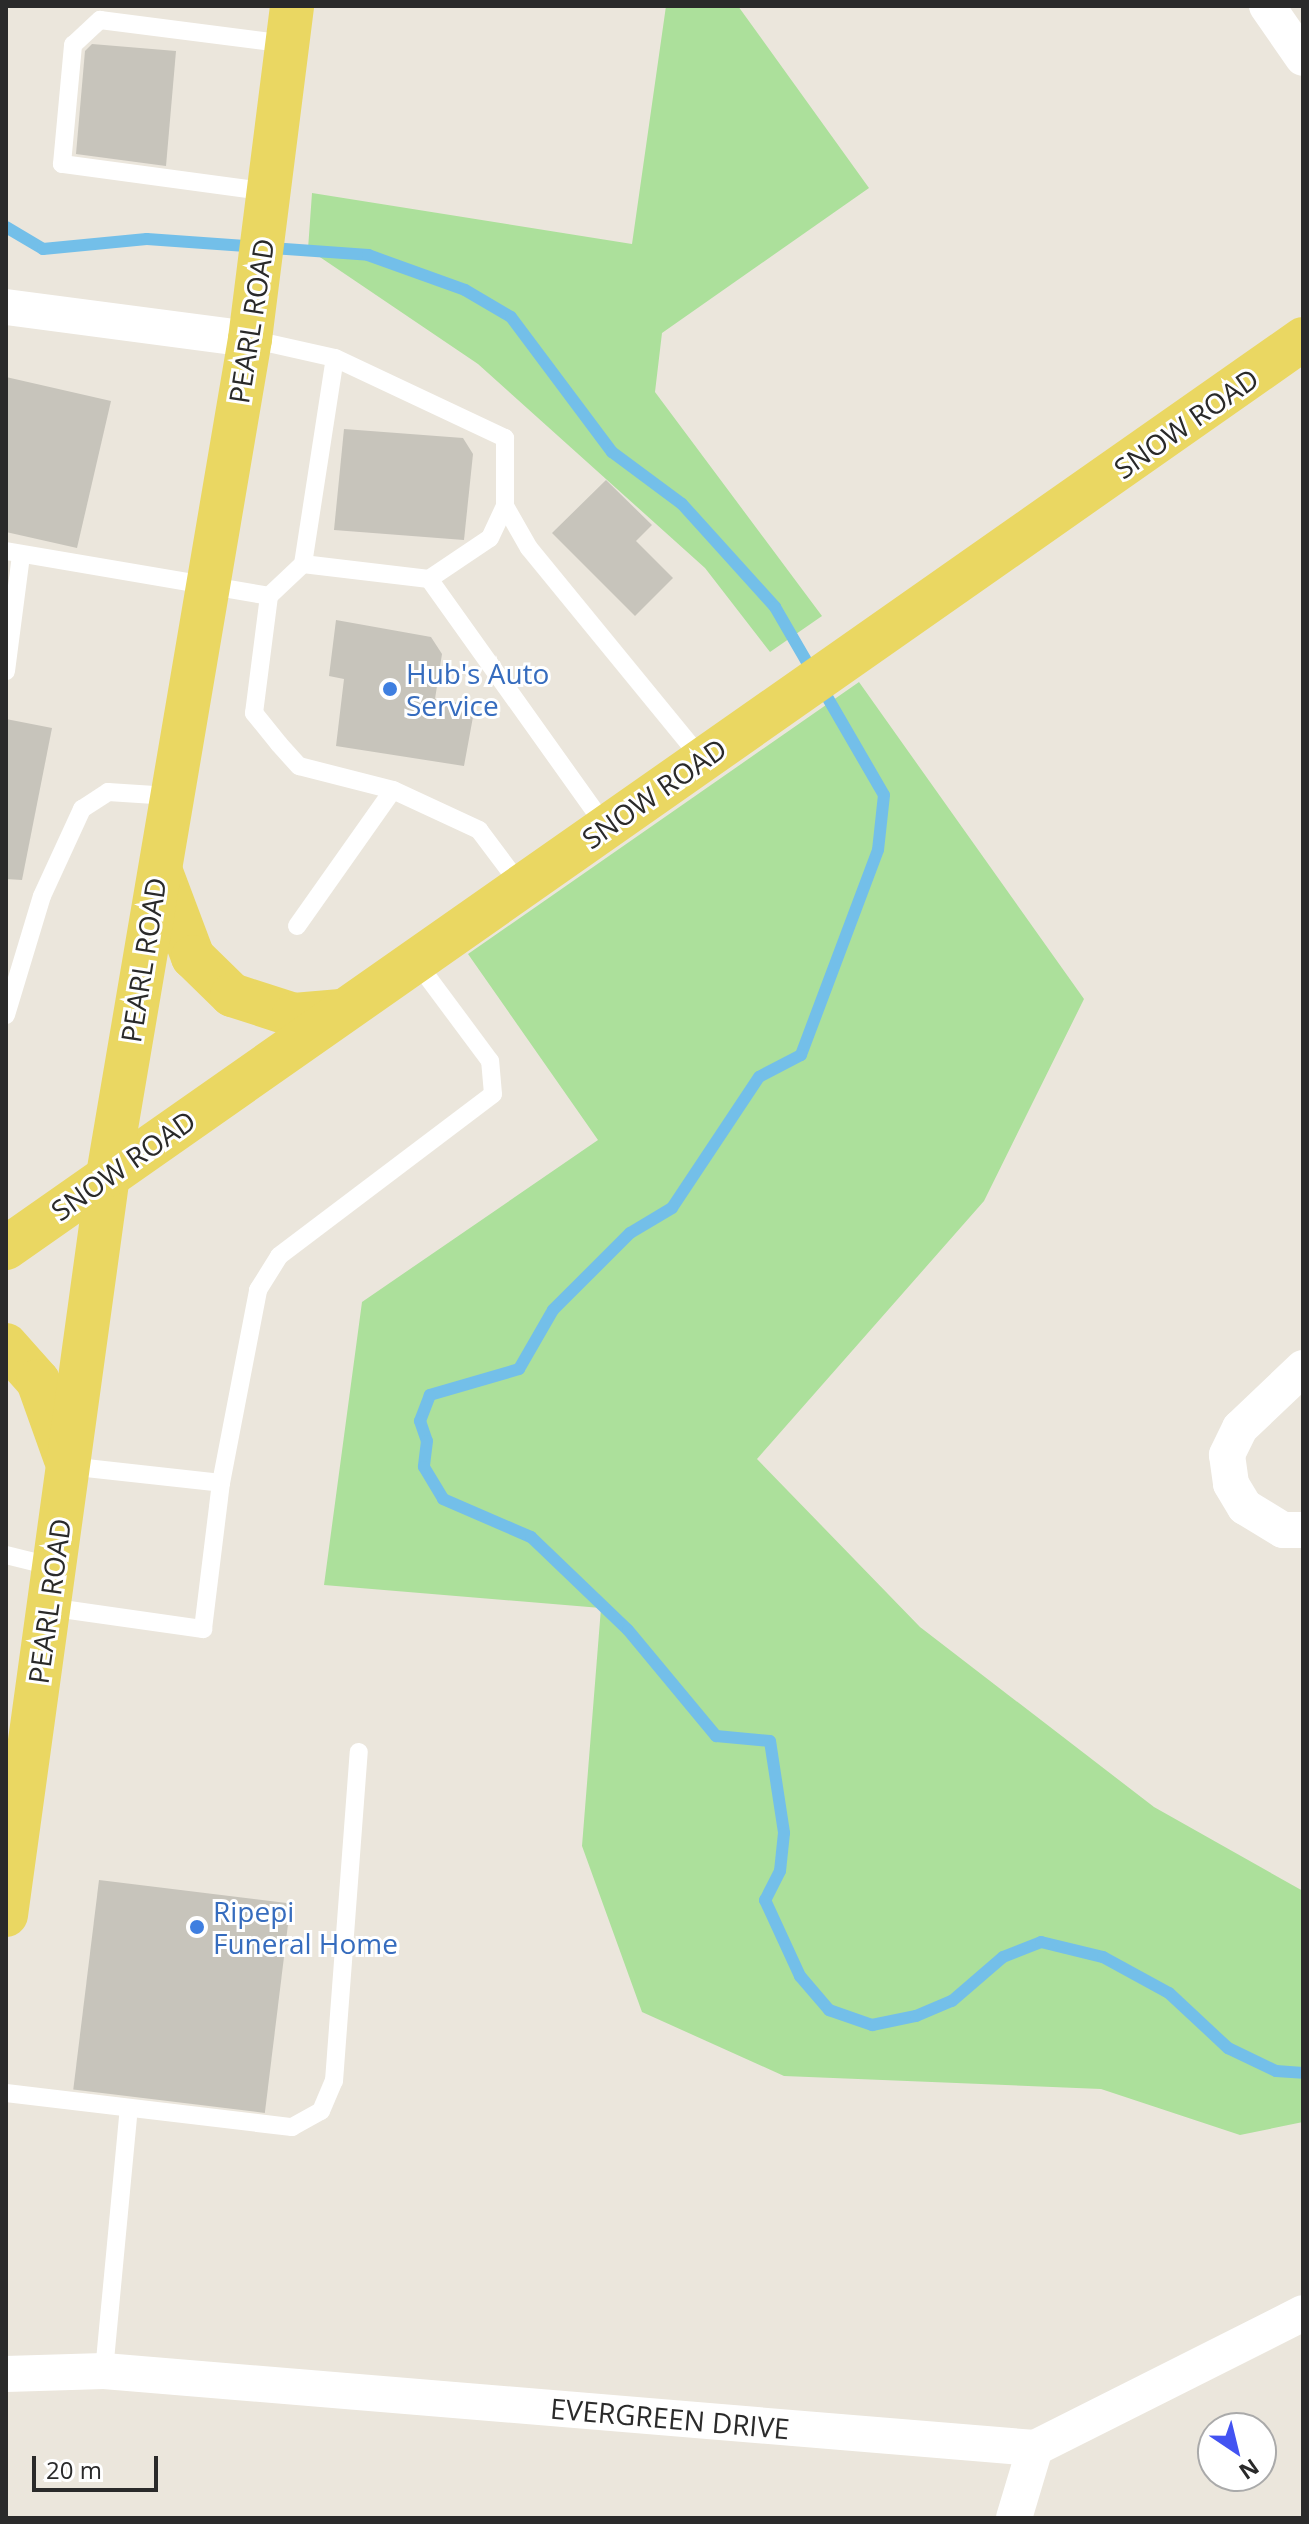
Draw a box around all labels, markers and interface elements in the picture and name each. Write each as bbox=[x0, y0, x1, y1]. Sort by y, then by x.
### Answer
street label: PEARL ROAD bbox=[221, 236, 281, 406]
street label: SNOW ROAD bbox=[1107, 361, 1265, 485]
place label: Hub's Auto Service bbox=[406, 656, 549, 722]
marker: Hub's Auto Service bbox=[381, 680, 399, 698]
street label: SNOW ROAD bbox=[575, 731, 733, 855]
street label: PEARL ROAD bbox=[113, 875, 173, 1045]
street label: SNOW ROAD bbox=[44, 1103, 202, 1227]
street label: PEARL ROAD bbox=[21, 1516, 77, 1686]
place label: Ripepi Funeral Home bbox=[213, 1894, 398, 1960]
marker: Ripepi Funeral Home bbox=[188, 1918, 206, 1936]
street label: EVERGREEN DRIVE bbox=[549, 2391, 791, 2445]
north arrow bbox=[1197, 2412, 1277, 2492]
scale bar bbox=[36, 2440, 162, 2490]
text: 20 m bbox=[46, 2453, 102, 2486]
text: N bbox=[1234, 2453, 1266, 2487]

